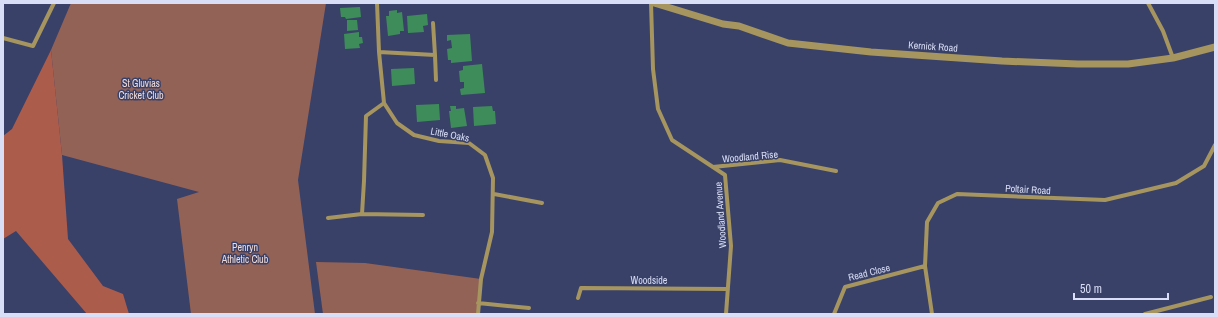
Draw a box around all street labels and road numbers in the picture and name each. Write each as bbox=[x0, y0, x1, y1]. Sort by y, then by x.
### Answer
street label: Kernick Road bbox=[908, 38, 958, 55]
street label: Little Oaks bbox=[429, 124, 470, 145]
street label: Woodland Rise bbox=[722, 148, 779, 165]
street label: Woodland Avenue bbox=[712, 181, 729, 248]
street label: Poltair Road bbox=[1005, 182, 1051, 197]
street label: Read Close bbox=[847, 261, 892, 284]
street label: Woodside bbox=[631, 274, 668, 287]

